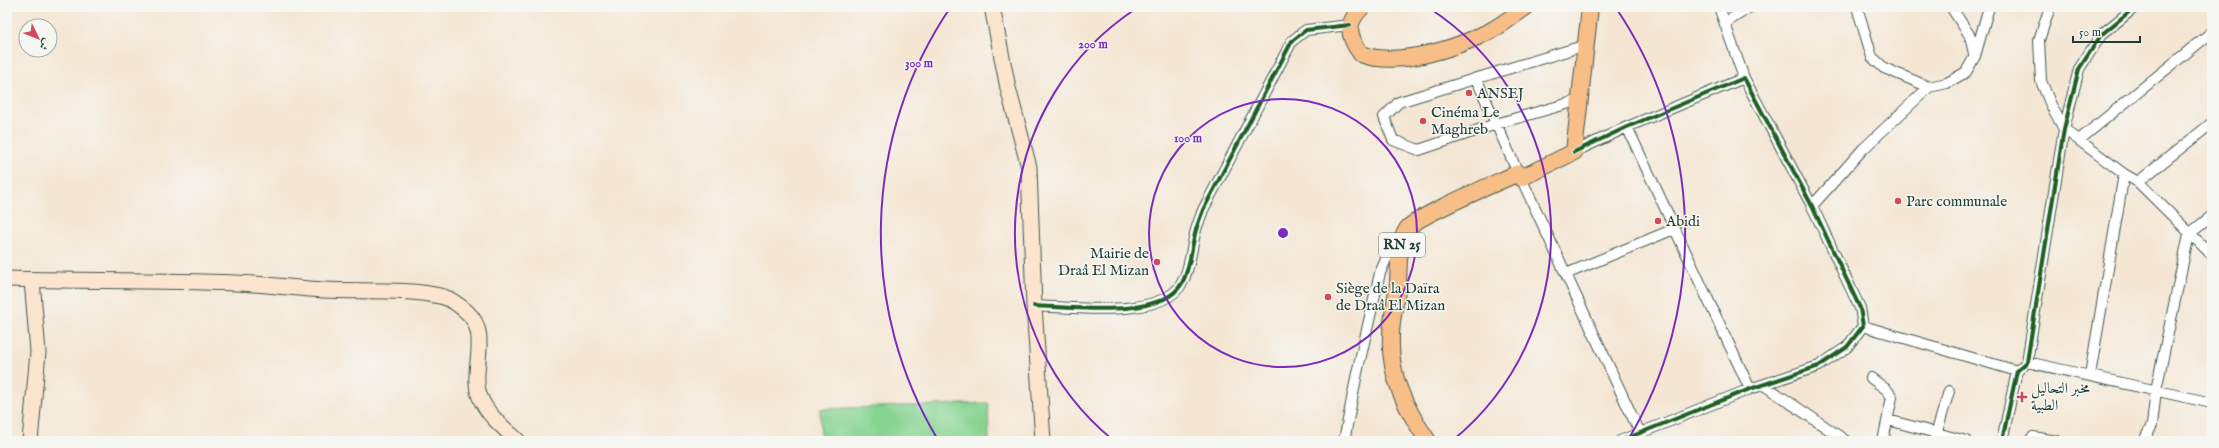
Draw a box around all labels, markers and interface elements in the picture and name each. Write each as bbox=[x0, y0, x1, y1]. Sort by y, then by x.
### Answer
north arrow bbox=[18, 18, 58, 58]
scale bar bbox=[2073, 18, 2140, 44]
text: 50 m bbox=[2079, 25, 2101, 40]
text: ش bbox=[36, 35, 53, 53]
text: 200 m bbox=[1078, 37, 1108, 52]
text: 300 m bbox=[905, 56, 934, 71]
place label: ANSEJ bbox=[1476, 84, 1524, 103]
marker: ANSEJ bbox=[1464, 88, 1474, 98]
place label: Cinéma Le Maghreb bbox=[1431, 103, 1500, 139]
marker: Cinéma Le Maghreb bbox=[1418, 116, 1428, 126]
text: 100 m bbox=[1174, 131, 1203, 146]
place label: Parc communale bbox=[1906, 192, 2007, 211]
marker: Parc communale bbox=[1893, 196, 1903, 206]
place label: Abidi bbox=[1665, 212, 1700, 231]
marker: Abidi bbox=[1653, 216, 1663, 226]
centre of rings bbox=[1276, 226, 1290, 240]
road number: RN 25 bbox=[1379, 233, 1425, 257]
place label: Mairie de Draâ El Mizan bbox=[1058, 244, 1149, 280]
marker: Mairie de Draâ El Mizan bbox=[1152, 257, 1162, 267]
place label: Siège de la Daïra de Draâ El Mizan bbox=[1336, 279, 1445, 315]
marker: Siège de la Daïra de Draâ El Mizan bbox=[1323, 292, 1333, 302]
place label: مخبر التحاليل الطبية bbox=[2031, 379, 2090, 415]
marker: مخبر التحاليل الطبية bbox=[2016, 391, 2028, 403]

